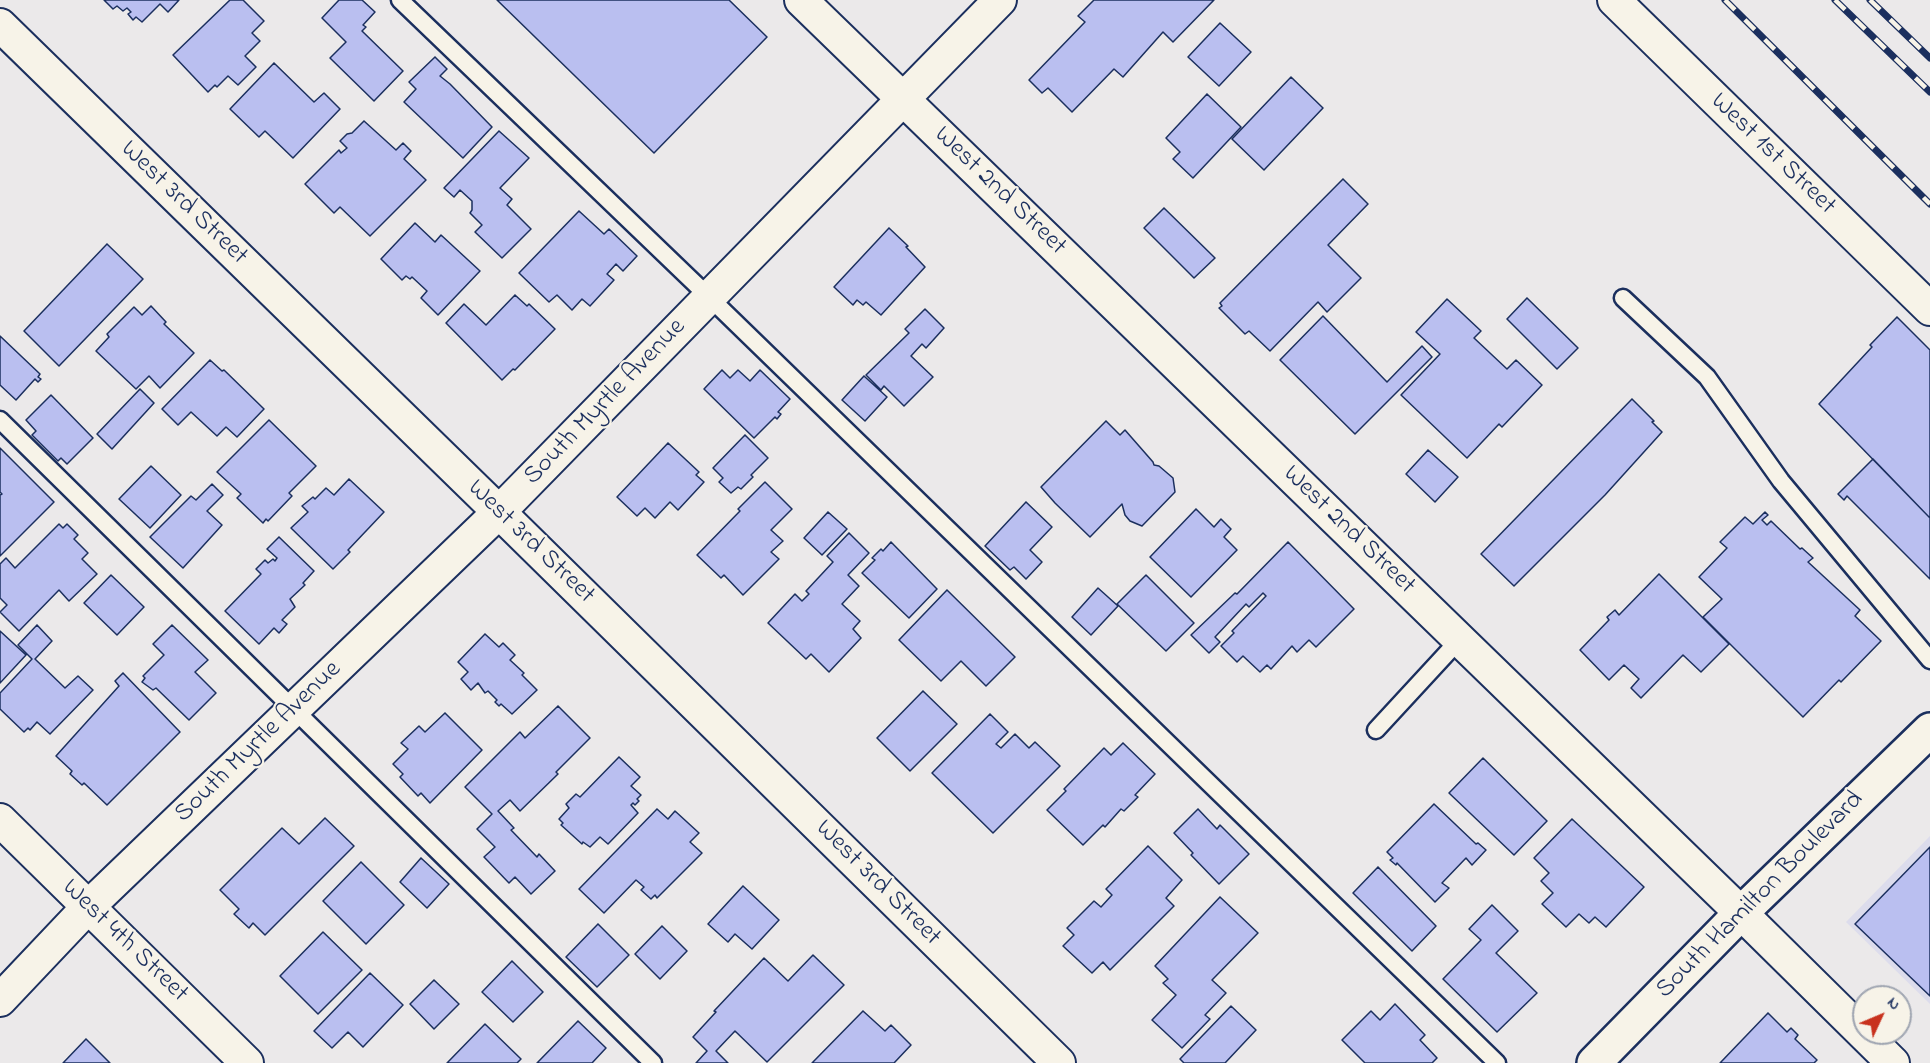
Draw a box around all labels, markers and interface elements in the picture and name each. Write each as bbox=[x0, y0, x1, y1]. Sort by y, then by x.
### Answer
street label: West 1st Street bbox=[1703, 87, 1841, 223]
street label: West 2nd Street bbox=[926, 121, 1072, 263]
street label: West 3rd Street bbox=[113, 135, 253, 273]
street label: South Myrtle Avenue bbox=[518, 313, 694, 493]
street label: West 2nd Street bbox=[1275, 460, 1421, 602]
street label: West 3rd Street bbox=[460, 474, 600, 612]
street label: South Myrtle Avenue bbox=[169, 655, 349, 831]
street label: South Hamilton Boulevard bbox=[1651, 786, 1871, 1006]
street label: West 3rd Street bbox=[807, 814, 947, 954]
street label: West 4th Street bbox=[54, 874, 194, 1010]
north arrow bbox=[1852, 985, 1912, 1045]
text: N bbox=[1881, 992, 1906, 1016]

